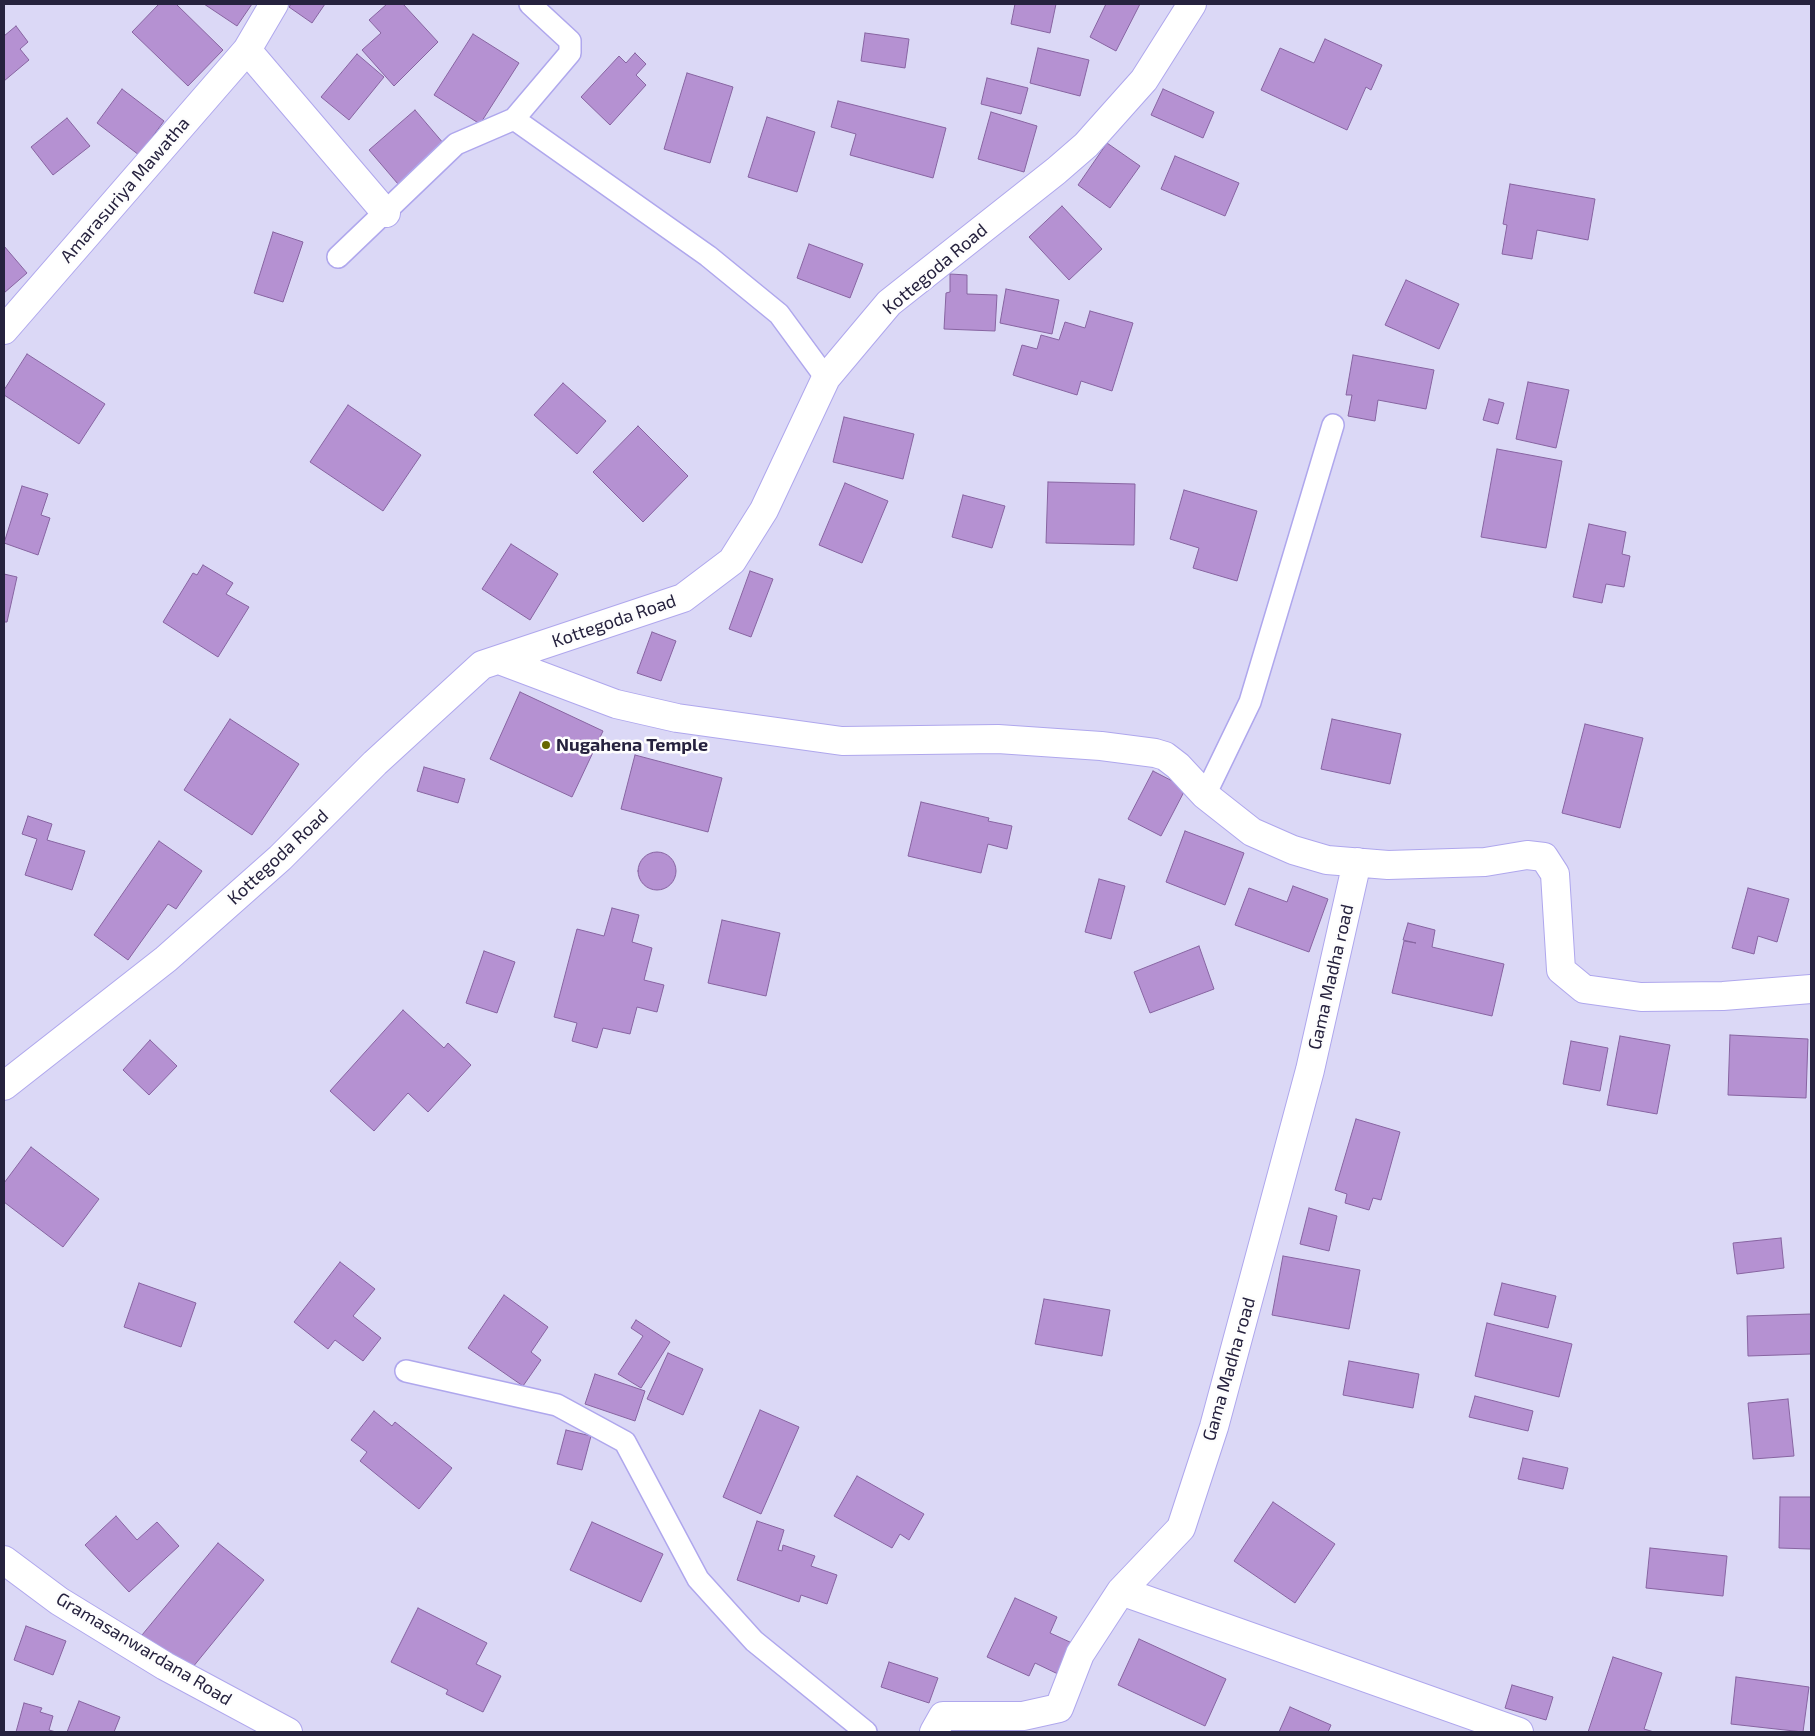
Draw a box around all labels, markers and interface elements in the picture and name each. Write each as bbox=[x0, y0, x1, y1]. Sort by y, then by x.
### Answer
street label: Amarasuriya Mawatha bbox=[56, 113, 194, 267]
street label: Kottegoda Road bbox=[878, 219, 992, 319]
street label: Kottegoda Road bbox=[549, 590, 679, 652]
place label: Nugahena Temple bbox=[556, 734, 708, 756]
marker: Nugahena Temple bbox=[540, 739, 552, 751]
street label: Kottegoda Road bbox=[223, 805, 333, 909]
street label: Gama Madha road bbox=[1304, 902, 1358, 1052]
street label: Gama Madha road bbox=[1198, 1295, 1260, 1443]
street label: Gramasanwardana Road bbox=[52, 1588, 236, 1710]

